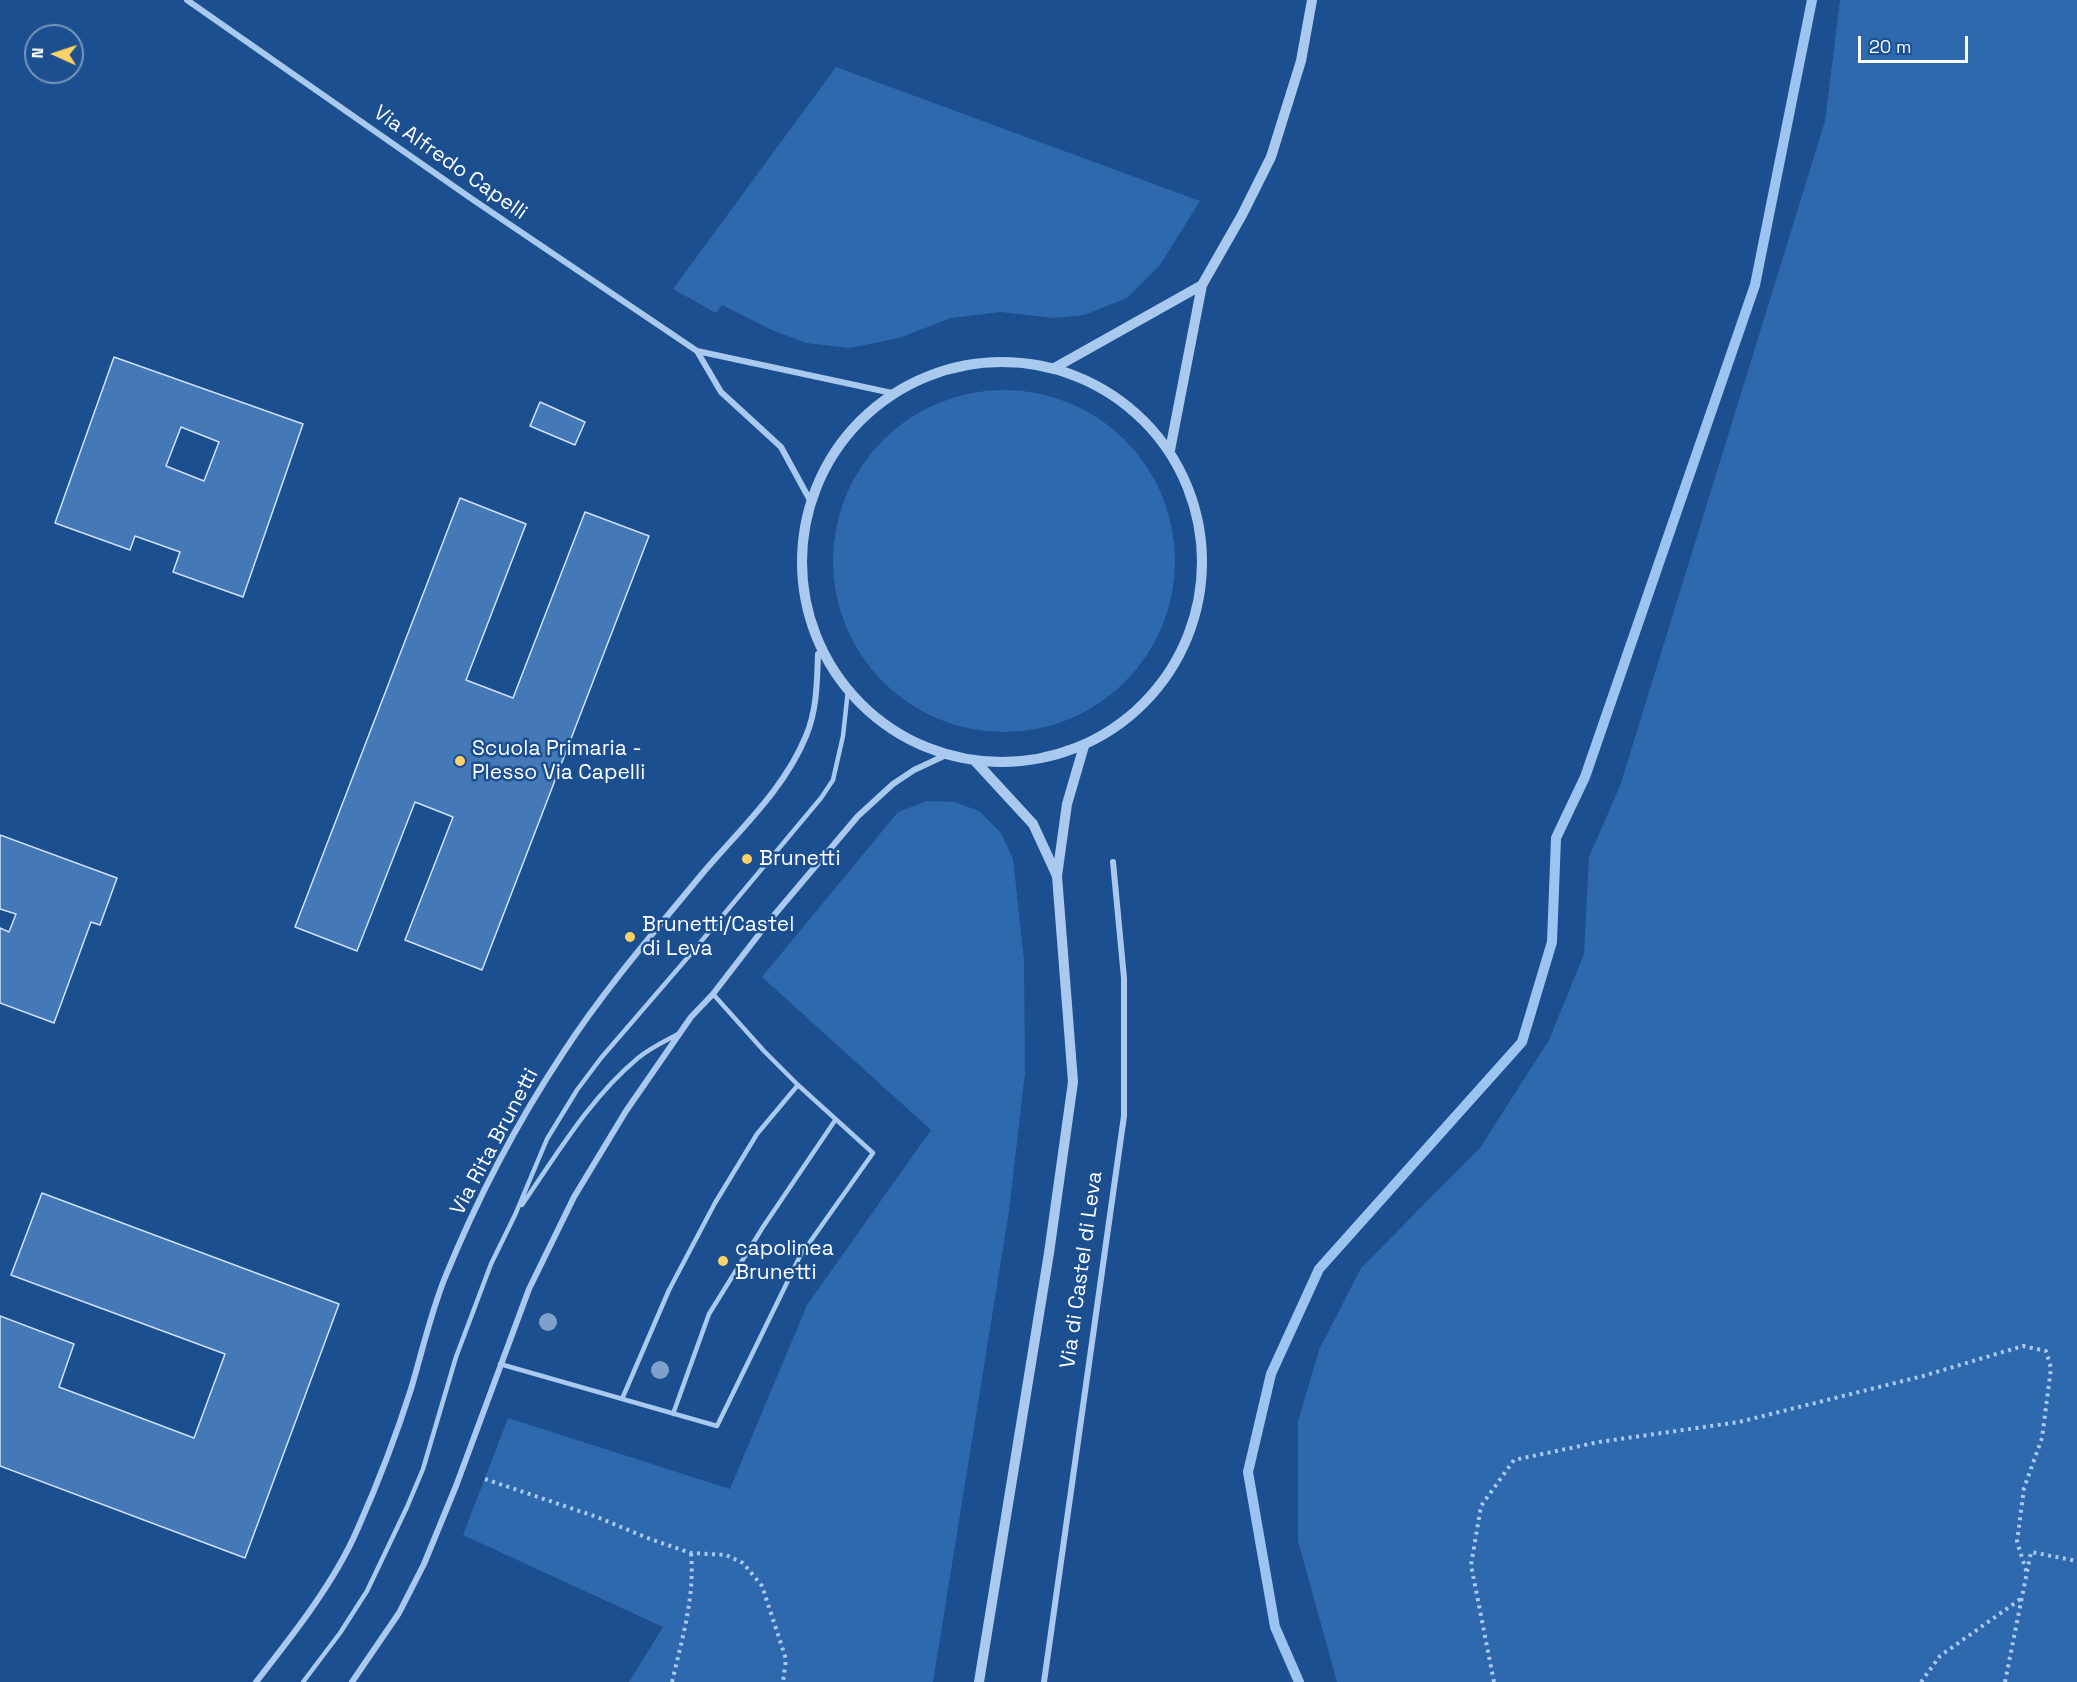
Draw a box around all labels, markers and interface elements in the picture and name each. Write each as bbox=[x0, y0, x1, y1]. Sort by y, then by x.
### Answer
north arrow bbox=[24, 24, 84, 84]
scale bar bbox=[1861, 24, 1970, 62]
text: 20 m bbox=[1869, 35, 1912, 58]
text: N bbox=[27, 47, 48, 59]
street label: Via Alfredo Capelli bbox=[368, 100, 532, 226]
place label: Scuola Primaria - Plesso Via Capelli bbox=[472, 736, 645, 786]
marker: Scuola Primaria - Plesso Via Capelli bbox=[453, 754, 467, 768]
place label: Brunetti bbox=[759, 846, 841, 872]
marker: Brunetti bbox=[740, 852, 754, 866]
place label: Brunetti/Castel di Leva bbox=[642, 912, 794, 962]
marker: Brunetti/Castel di Leva bbox=[623, 930, 637, 944]
street label: Via Rita Brunetti bbox=[446, 1064, 544, 1220]
street label: Via di Castel di Leva bbox=[1056, 1170, 1108, 1370]
place label: capolinea Brunetti bbox=[735, 1236, 834, 1286]
marker: capolinea Brunetti bbox=[716, 1254, 730, 1268]

